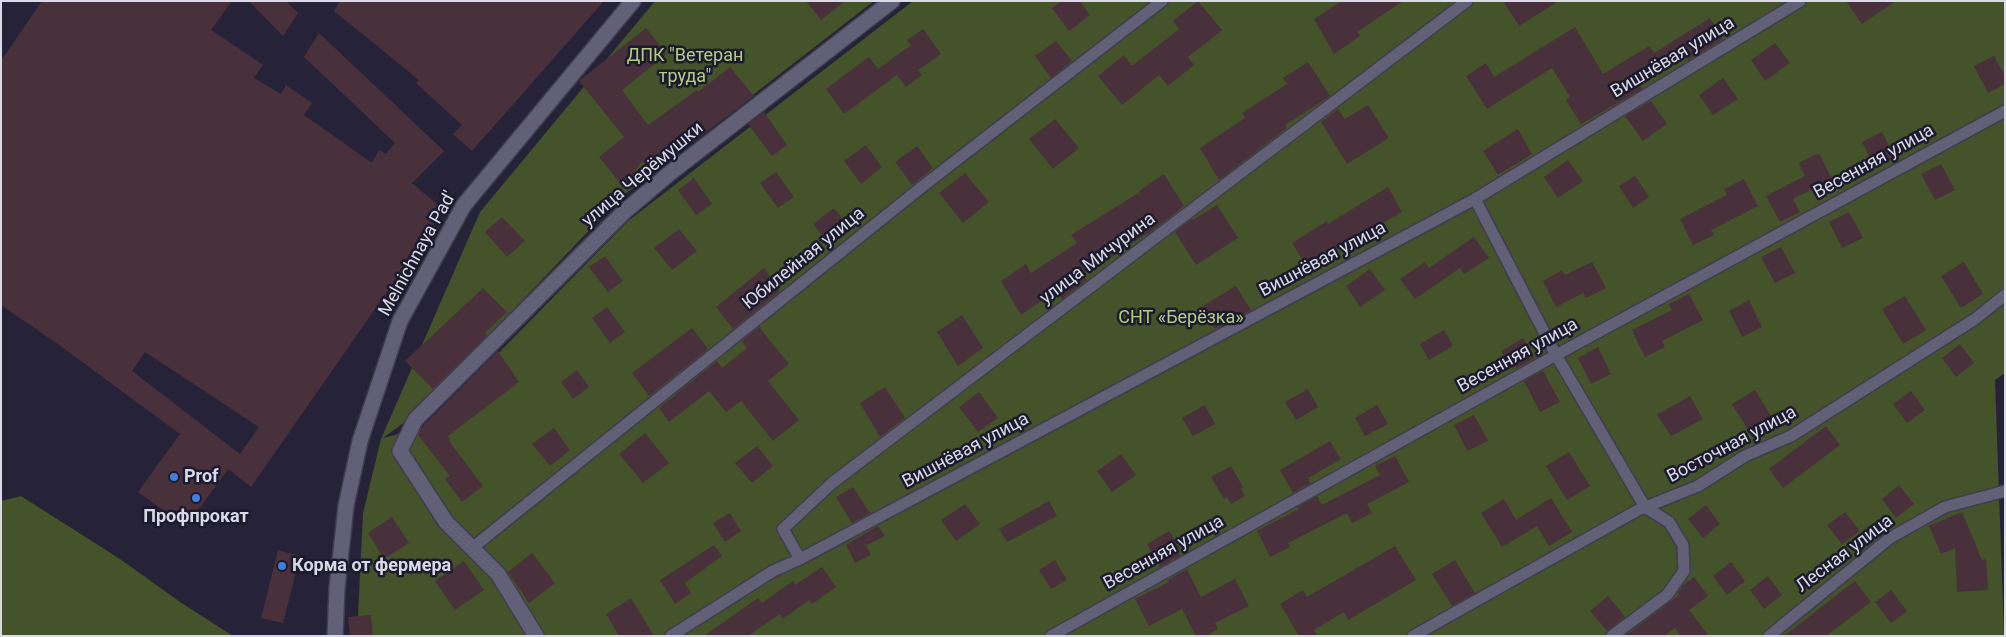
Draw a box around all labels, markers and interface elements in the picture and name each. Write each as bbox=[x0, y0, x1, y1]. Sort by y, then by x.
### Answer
street label: Вишнёвая улица bbox=[1607, 13, 1739, 103]
park label: ДПК "Ветеран труда" bbox=[627, 45, 743, 88]
street label: улица Черёмушки bbox=[578, 118, 708, 232]
street label: Весенняя улица bbox=[1810, 120, 1938, 204]
street label: Melnichnaya Pad' bbox=[375, 188, 461, 320]
street label: Юбилейная улица bbox=[739, 203, 869, 315]
street label: улица Мичурина bbox=[1036, 209, 1160, 309]
street label: Вишнёвая улица bbox=[1256, 218, 1390, 302]
park label: СНТ «Берёзка» bbox=[1118, 307, 1244, 329]
street label: Весенняя улица bbox=[1454, 314, 1582, 398]
street label: Восточная улица bbox=[1664, 402, 1800, 488]
street label: Вишнёвая улица bbox=[899, 409, 1033, 493]
place label: Prof bbox=[184, 466, 219, 488]
marker: Prof bbox=[168, 471, 180, 483]
marker: Профпрокат bbox=[190, 492, 202, 504]
place label: Профпрокат bbox=[143, 506, 249, 528]
street label: Весенняя улица bbox=[1100, 511, 1228, 595]
street label: Лесная улица bbox=[1792, 511, 1898, 597]
place label: Корма от фермера bbox=[292, 555, 451, 577]
marker: Корма от фермера bbox=[276, 560, 288, 572]

